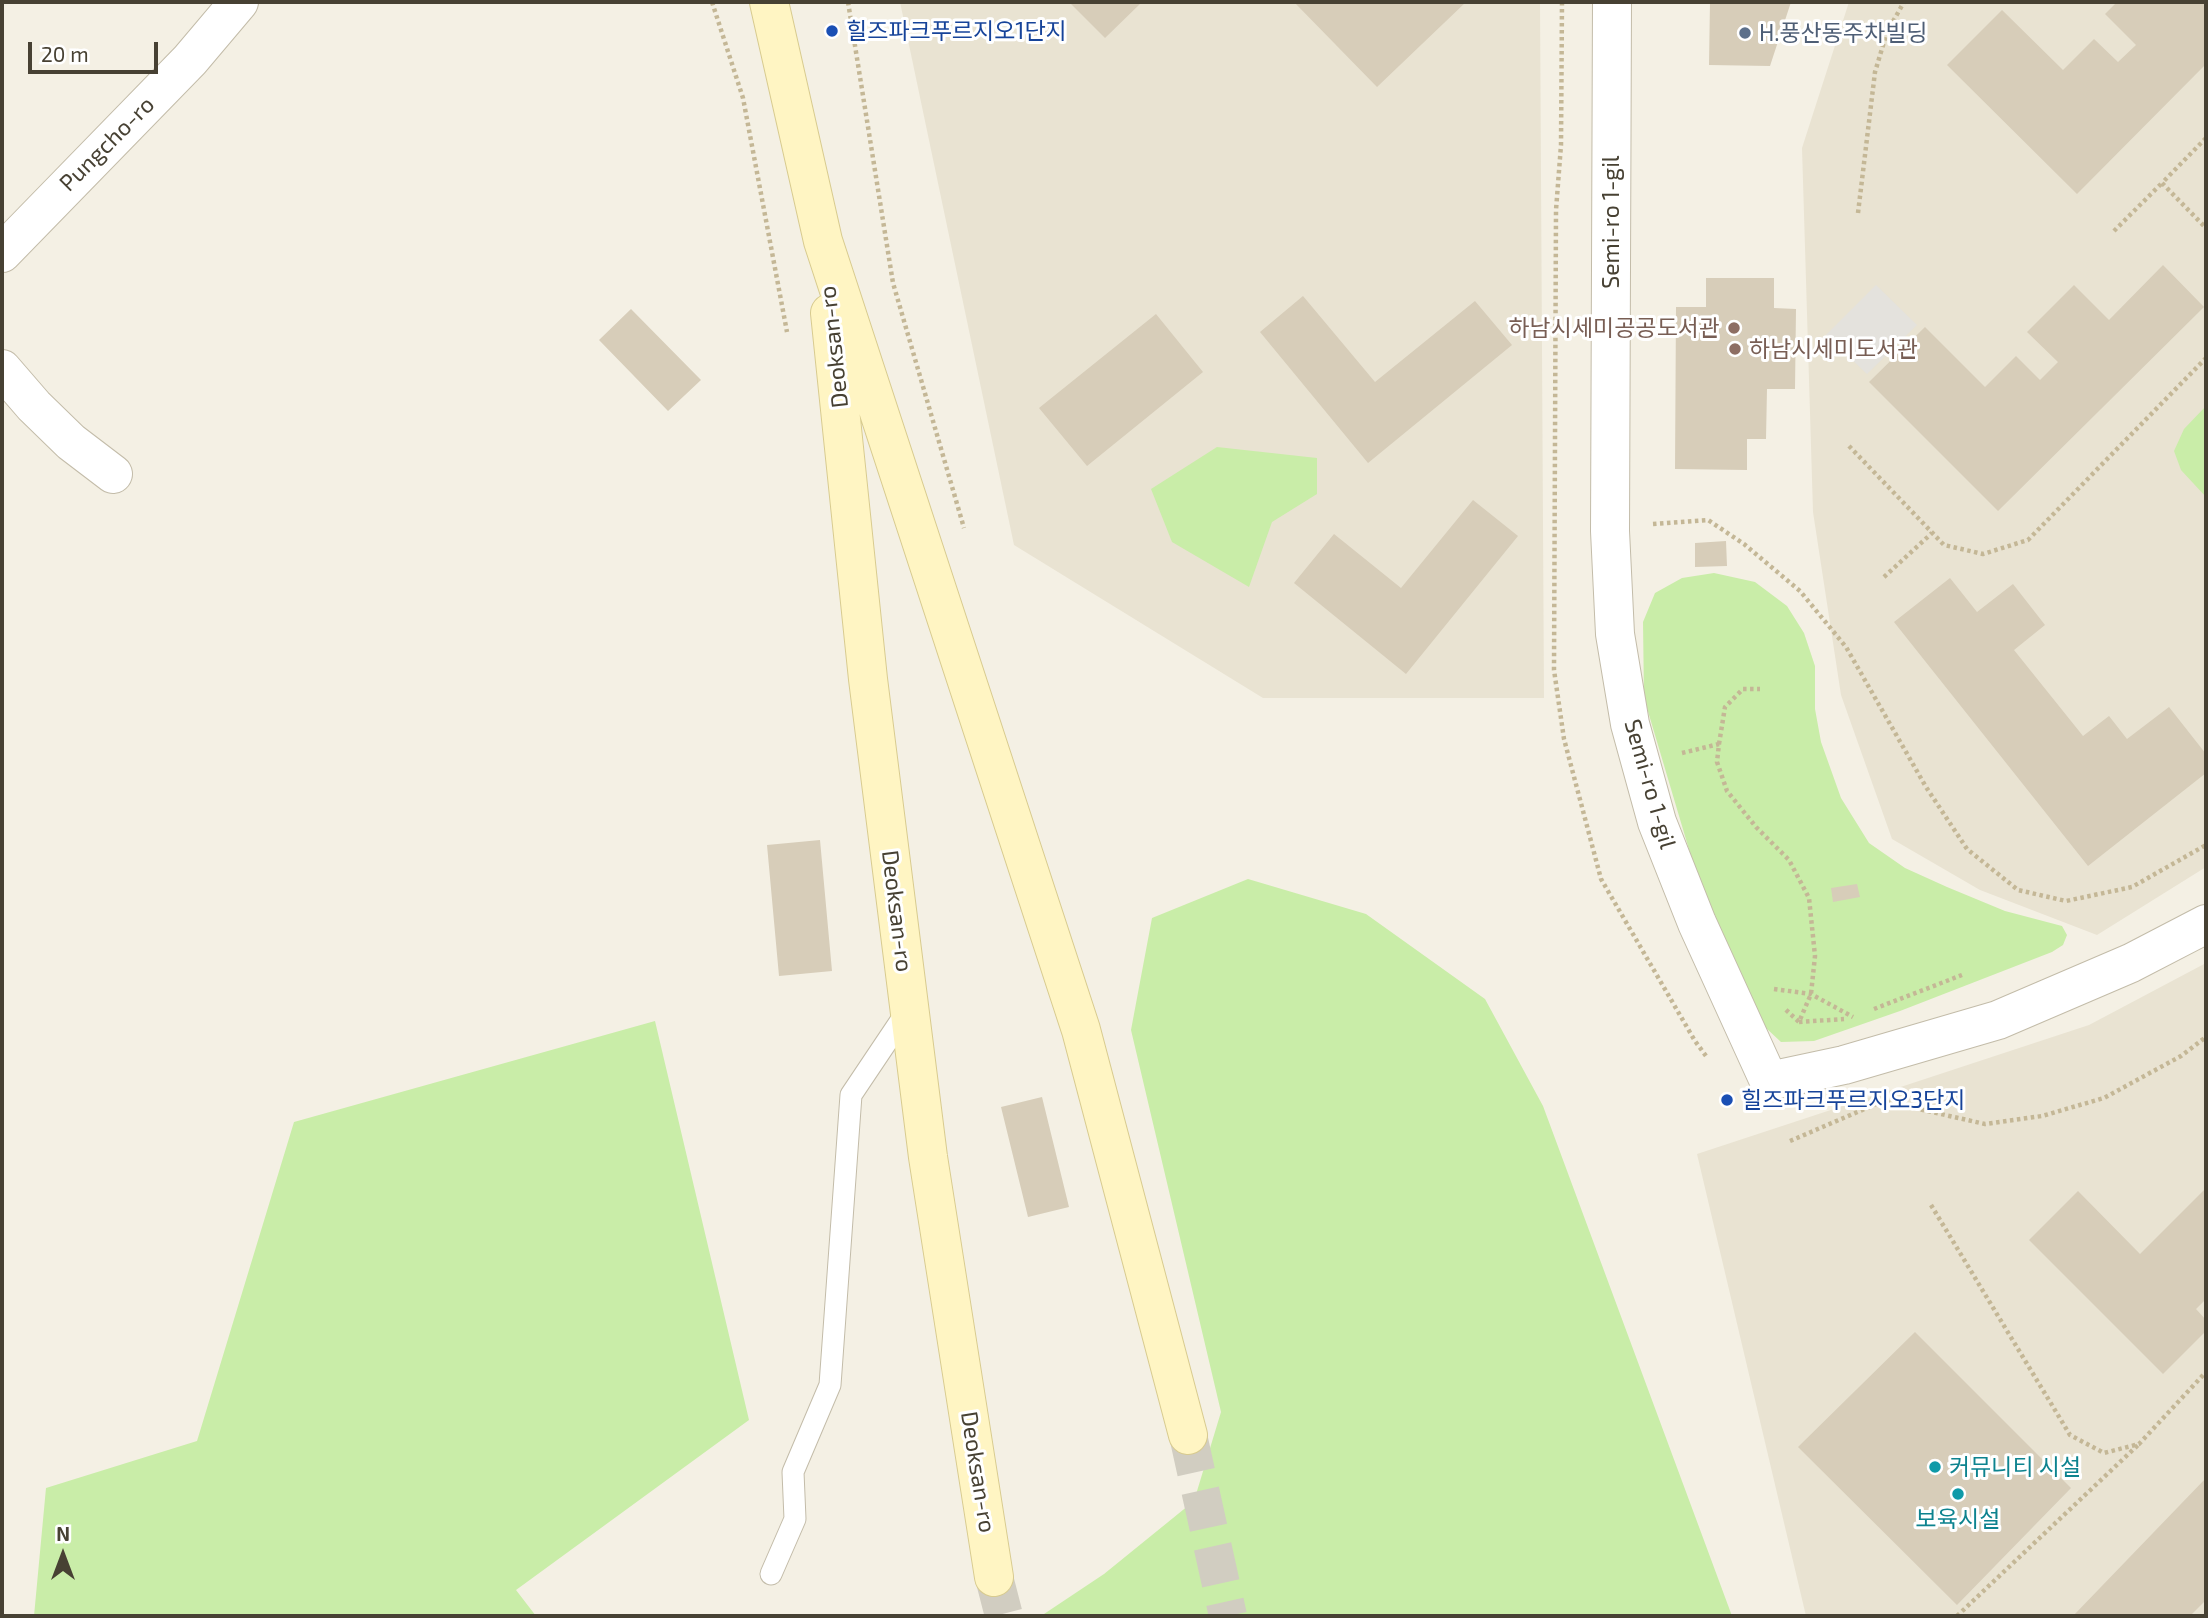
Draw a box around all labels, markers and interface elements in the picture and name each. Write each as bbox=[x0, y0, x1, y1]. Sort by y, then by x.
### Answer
place label: 힐즈파크푸르지오1단지 bbox=[846, 17, 1067, 45]
place label: H.풍산동주차빌딩 bbox=[1759, 19, 1928, 47]
marker: 힐즈파크푸르지오1단지 bbox=[824, 23, 840, 39]
marker: H.풍산동주차빌딩 bbox=[1737, 25, 1753, 41]
scale bar bbox=[32, 28, 161, 72]
text: 20 m bbox=[41, 41, 89, 66]
street label: Pungcho-ro bbox=[54, 91, 160, 197]
street label: Semi-ro 1-gil bbox=[1597, 155, 1625, 289]
street label: Deoksan-ro bbox=[814, 285, 854, 409]
place label: 하남시세미공공도서관 bbox=[1508, 314, 1720, 342]
marker: 하남시세미공공도서관 bbox=[1726, 320, 1742, 336]
place label: 하남시세미도서관 bbox=[1749, 335, 1918, 363]
marker: 하남시세미도서관 bbox=[1727, 341, 1743, 357]
street label: Semi-ro 1-gil bbox=[1618, 716, 1682, 852]
street label: Deoksan-ro bbox=[876, 849, 918, 973]
place label: 힐즈파크푸르지오3단지 bbox=[1741, 1086, 1965, 1114]
marker: 힐즈파크푸르지오3단지 bbox=[1719, 1092, 1735, 1108]
street label: Deoksan-ro bbox=[955, 1409, 1001, 1535]
place label: 커뮤니티 시설 bbox=[1949, 1453, 2081, 1481]
marker: 커뮤니티 시설 bbox=[1927, 1459, 1943, 1475]
marker: 보육시설 bbox=[1950, 1486, 1966, 1502]
place label: 보육시설 bbox=[1916, 1505, 2000, 1533]
north arrow bbox=[28, 1520, 98, 1590]
text: N bbox=[56, 1522, 70, 1545]

